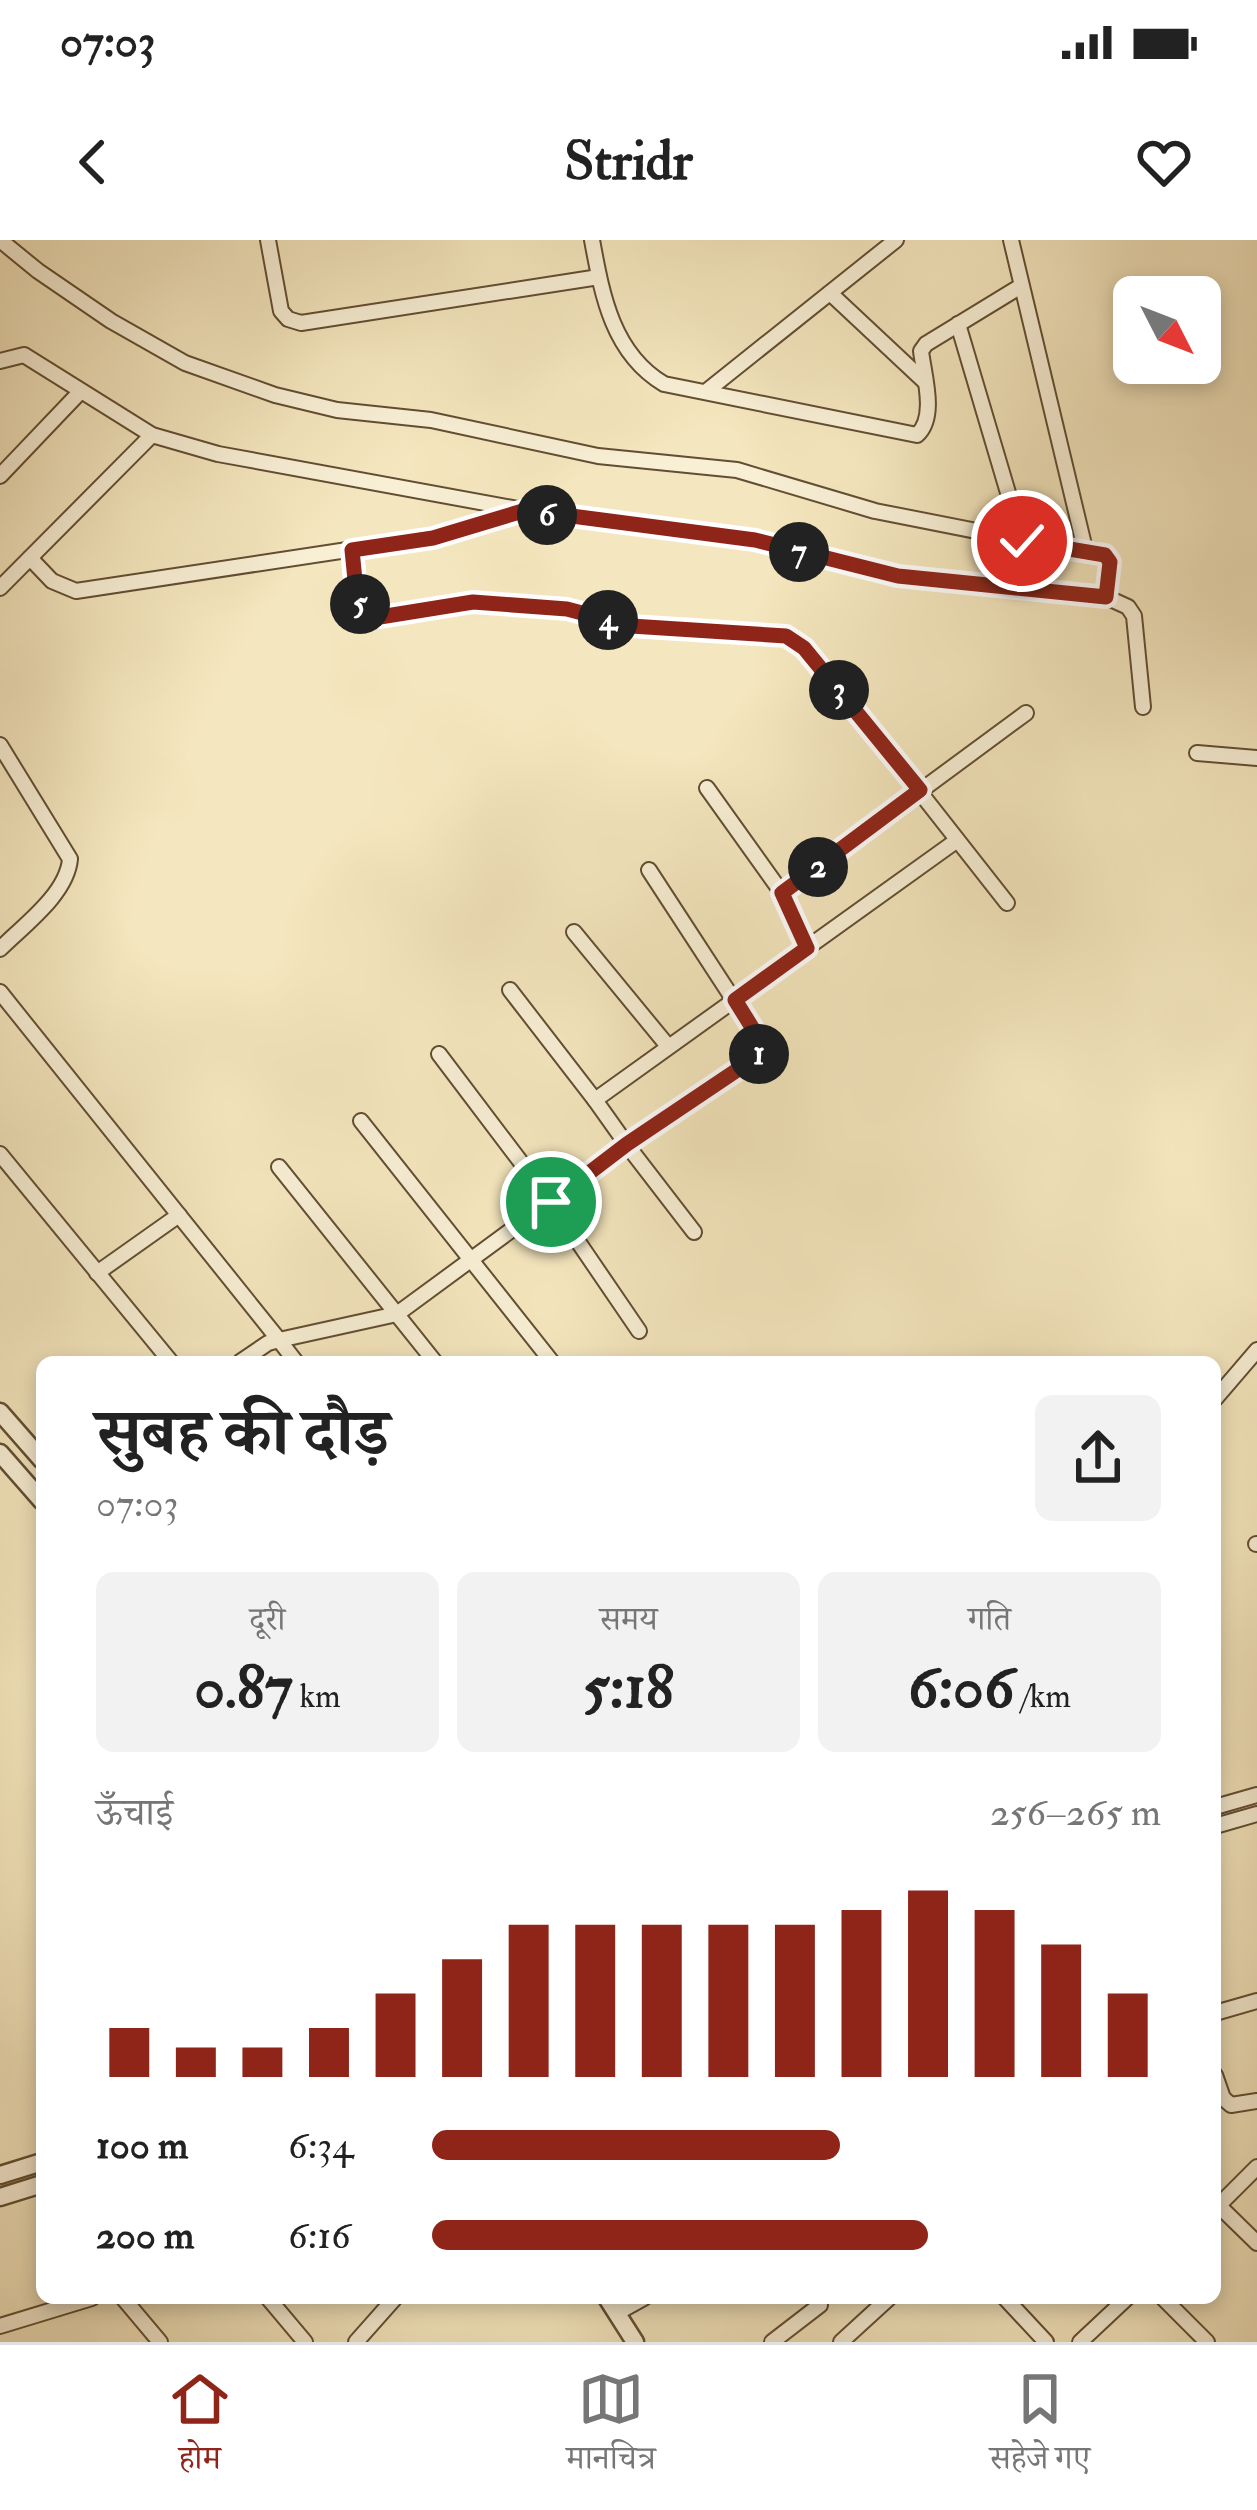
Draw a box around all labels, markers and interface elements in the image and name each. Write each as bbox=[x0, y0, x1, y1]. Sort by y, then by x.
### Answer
text: 07:03 bbox=[60, 14, 155, 70]
text: Stridr bbox=[564, 128, 693, 196]
icon: back bbox=[60, 129, 126, 195]
icon: heart bbox=[1131, 129, 1197, 195]
north arrow bbox=[1113, 276, 1221, 384]
map controls bbox=[1113, 276, 1221, 384]
pin: 6 bbox=[517, 485, 577, 545]
pin bbox=[971, 490, 1073, 592]
text: 6 bbox=[539, 494, 555, 535]
icon: check bbox=[989, 508, 1055, 574]
pin: 7 bbox=[769, 522, 829, 582]
text: 7 bbox=[791, 531, 807, 572]
pin: 5 bbox=[330, 574, 390, 634]
text: 5 bbox=[353, 583, 367, 624]
pin: 4 bbox=[578, 590, 638, 650]
text: 4 bbox=[599, 599, 617, 640]
pin: 3 bbox=[809, 660, 869, 720]
text: 3 bbox=[833, 669, 845, 710]
pin: 2 bbox=[788, 837, 848, 897]
text: 2 bbox=[810, 846, 826, 887]
pin: 1 bbox=[729, 1024, 789, 1084]
text: 1 bbox=[753, 1033, 765, 1074]
pin bbox=[500, 1151, 602, 1253]
icon: arrive bbox=[518, 1169, 584, 1235]
text: सुबह की दौड़ bbox=[96, 1392, 389, 1475]
button: share bbox=[1035, 1395, 1161, 1521]
text: 07:03 bbox=[96, 1479, 179, 1528]
text: दूरी bbox=[250, 1599, 285, 1640]
text: समय bbox=[599, 1599, 658, 1640]
text: गति bbox=[968, 1599, 1011, 1640]
text: 0.87 bbox=[194, 1651, 292, 1726]
text: 5:18 bbox=[583, 1651, 674, 1726]
text: 6:06 bbox=[908, 1651, 1014, 1726]
text: km bbox=[292, 1676, 341, 1717]
text: /km bbox=[1014, 1676, 1071, 1717]
text: ऊँचाई bbox=[96, 1788, 173, 1837]
text: 256–265 m bbox=[990, 1788, 1161, 1837]
text: 100 m bbox=[96, 2121, 188, 2170]
text: 6:34 bbox=[288, 2121, 353, 2170]
text: 200 m bbox=[96, 2211, 194, 2260]
text: 6:16 bbox=[288, 2211, 351, 2260]
tab: होम bbox=[167, 2366, 233, 2490]
tab: मानचित्र bbox=[566, 2366, 656, 2490]
tab: सहेजे गए bbox=[989, 2366, 1090, 2490]

